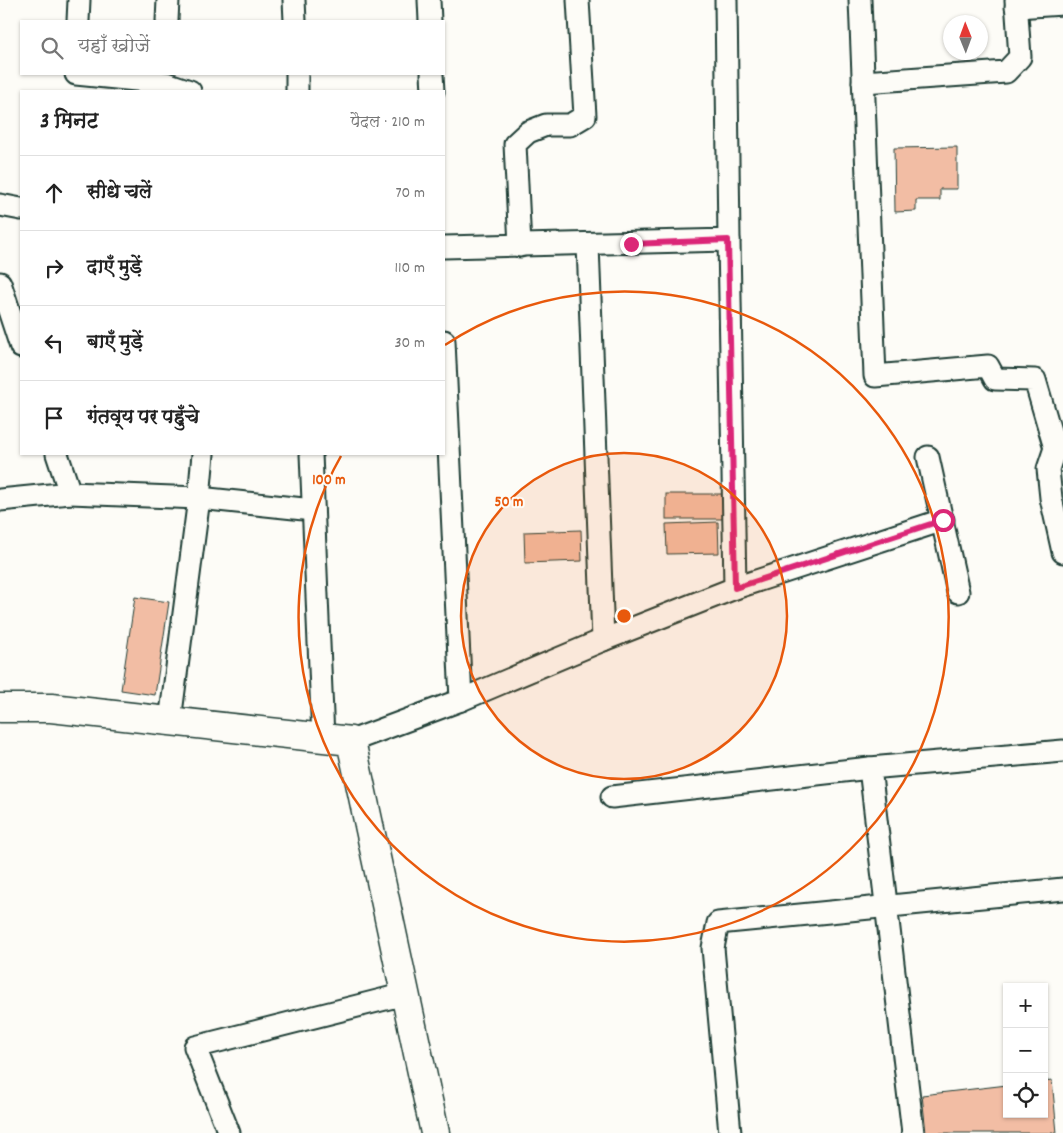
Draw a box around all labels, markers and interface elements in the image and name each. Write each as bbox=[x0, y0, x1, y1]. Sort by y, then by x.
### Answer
north arrow bbox=[943, 15, 988, 60]
search box bbox=[20, 20, 445, 75]
icon: search bbox=[38, 34, 66, 62]
text: यहाँ खोजें bbox=[78, 34, 150, 61]
text: 3 मिनट bbox=[40, 108, 98, 138]
text: पैदल · 210 m bbox=[350, 111, 425, 134]
icon: ahead bbox=[40, 179, 68, 207]
text: सीधे चलें bbox=[87, 180, 152, 207]
text: 70 m bbox=[395, 182, 425, 205]
route end bbox=[620, 233, 643, 256]
icon: right bbox=[40, 254, 68, 282]
text: दाएँ मुड़ें bbox=[87, 255, 142, 282]
text: 110 m bbox=[395, 257, 425, 280]
icon: left bbox=[40, 329, 68, 357]
text: बाएँ मुड़ें bbox=[87, 330, 143, 357]
text: 30 m bbox=[395, 332, 425, 355]
icon: arrive bbox=[40, 404, 68, 432]
text: गंतव्य पर पहुँचे bbox=[87, 405, 199, 432]
text: 100 m bbox=[312, 470, 346, 492]
text: 50 m bbox=[495, 492, 523, 514]
route start bbox=[932, 509, 955, 532]
centre of rings bbox=[615, 607, 633, 625]
map controls bbox=[1003, 983, 1048, 1118]
button: + bbox=[1003, 983, 1048, 1028]
button: − bbox=[1003, 1028, 1048, 1073]
button: locate bbox=[1003, 1073, 1048, 1118]

